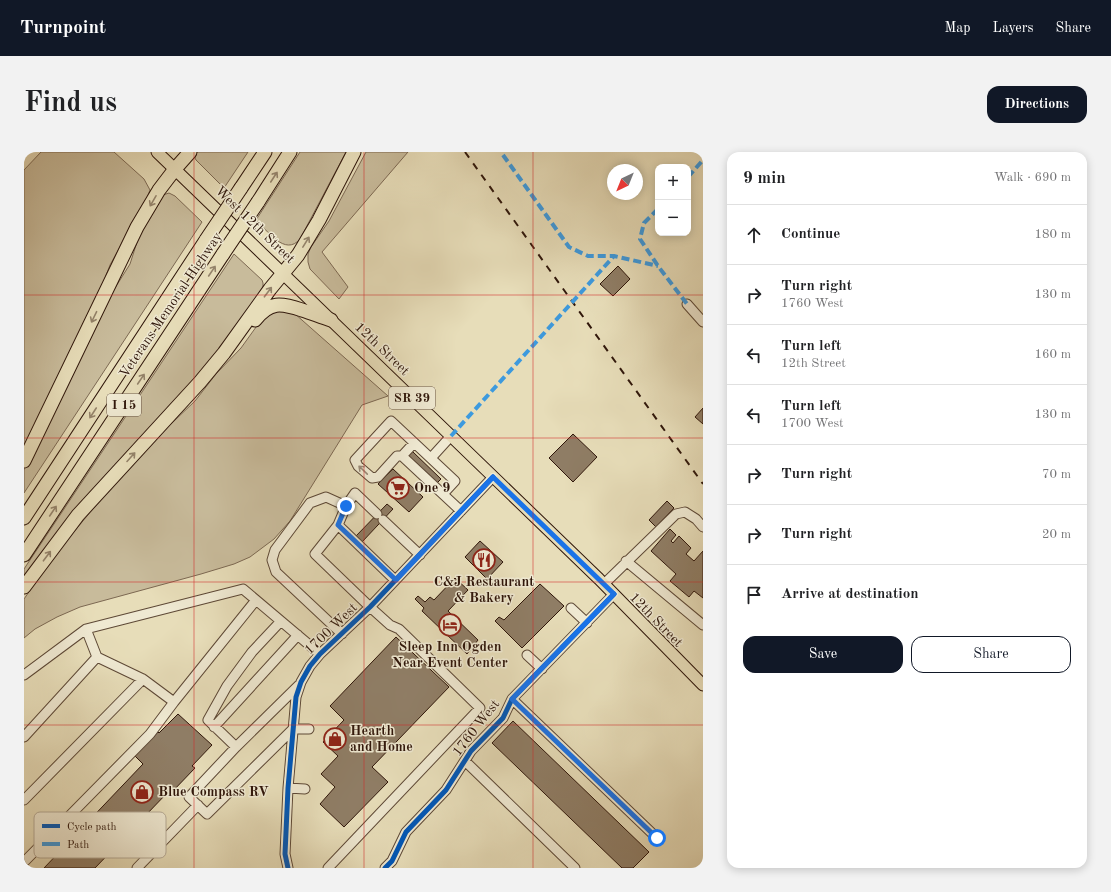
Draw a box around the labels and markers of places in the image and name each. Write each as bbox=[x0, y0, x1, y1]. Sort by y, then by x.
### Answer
supermarket icon: One 9 bbox=[385, 475, 411, 501]
place label: One 9 bbox=[414, 481, 450, 495]
restaurant icon: C&J Restaurant & Bakery bbox=[471, 547, 497, 573]
place label: C&J Restaurant & Bakery bbox=[434, 575, 534, 605]
hotel icon: Sleep Inn Ogden Near Event Center bbox=[437, 612, 463, 638]
place label: Sleep Inn Ogden Near Event Center bbox=[392, 640, 508, 670]
place label: Hearth and Home bbox=[350, 724, 413, 754]
shop icon: Hearth and Home bbox=[322, 726, 348, 752]
shop icon: Blue Compass RV bbox=[129, 779, 155, 805]
place label: Blue Compass RV bbox=[158, 785, 269, 799]

